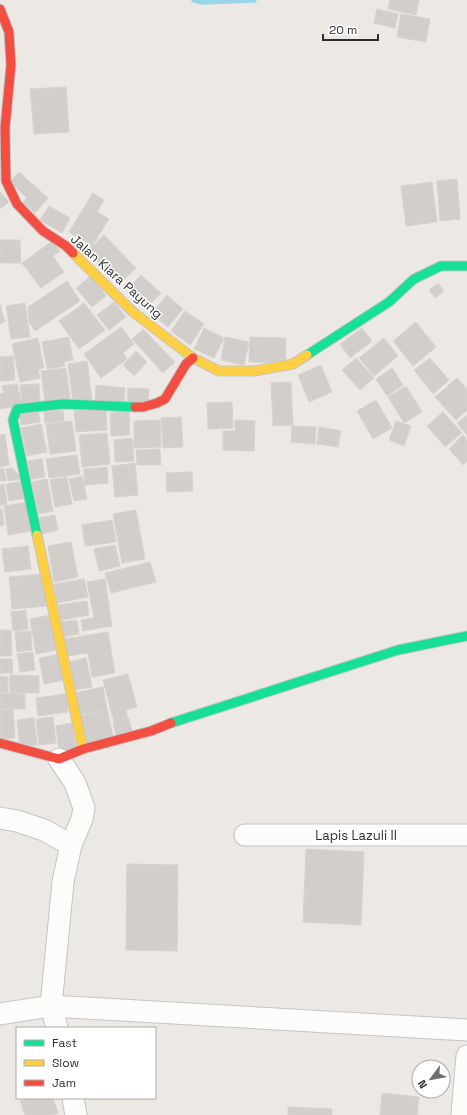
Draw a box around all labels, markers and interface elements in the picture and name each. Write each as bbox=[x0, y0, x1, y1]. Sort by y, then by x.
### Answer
scale bar bbox=[323, 16, 378, 42]
text: 20 m bbox=[329, 22, 357, 38]
street label: Jalan Kiara Payung bbox=[67, 231, 166, 322]
street label: Lapis Lazuli II bbox=[315, 827, 397, 844]
legend bbox=[16, 1027, 156, 1099]
text: Fast bbox=[52, 1035, 77, 1051]
text: Slow bbox=[52, 1055, 79, 1071]
north arrow bbox=[411, 1059, 451, 1099]
text: Jam bbox=[52, 1075, 76, 1091]
text: N bbox=[415, 1077, 430, 1091]

